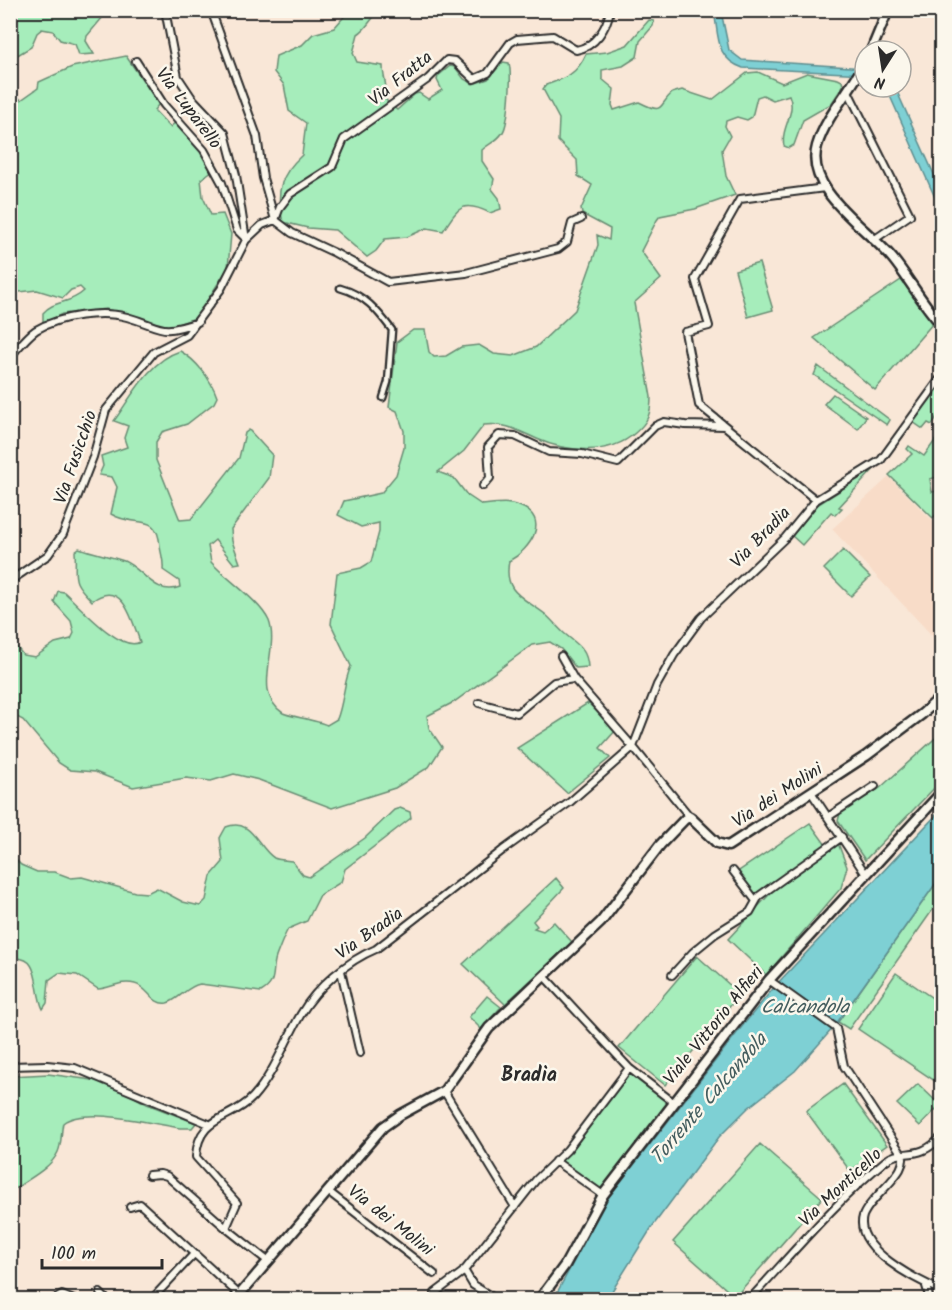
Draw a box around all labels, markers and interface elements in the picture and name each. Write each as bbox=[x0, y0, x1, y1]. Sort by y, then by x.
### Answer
north arrow bbox=[853, 39, 913, 99]
street label: Via Fratta bbox=[362, 44, 439, 114]
street label: Via Luparello bbox=[147, 62, 228, 156]
text: N bbox=[873, 69, 888, 95]
street label: Via Fusicchio bbox=[47, 407, 106, 508]
street label: Via Bradia bbox=[724, 500, 798, 576]
street label: Via dei Molini bbox=[727, 756, 830, 836]
street label: Via Bradia bbox=[330, 900, 410, 968]
street label: Viale Vittorio Alfieri bbox=[657, 959, 772, 1092]
water label: Calcandola bbox=[761, 992, 851, 1024]
water label: Torrente Calcandola bbox=[643, 1025, 777, 1172]
district label: Bradia bbox=[501, 1060, 557, 1092]
street label: Via Monticello bbox=[792, 1141, 890, 1235]
street label: Via dei Molini bbox=[341, 1178, 440, 1265]
scale bar bbox=[42, 1232, 162, 1270]
text: 100 m bbox=[51, 1240, 96, 1269]

